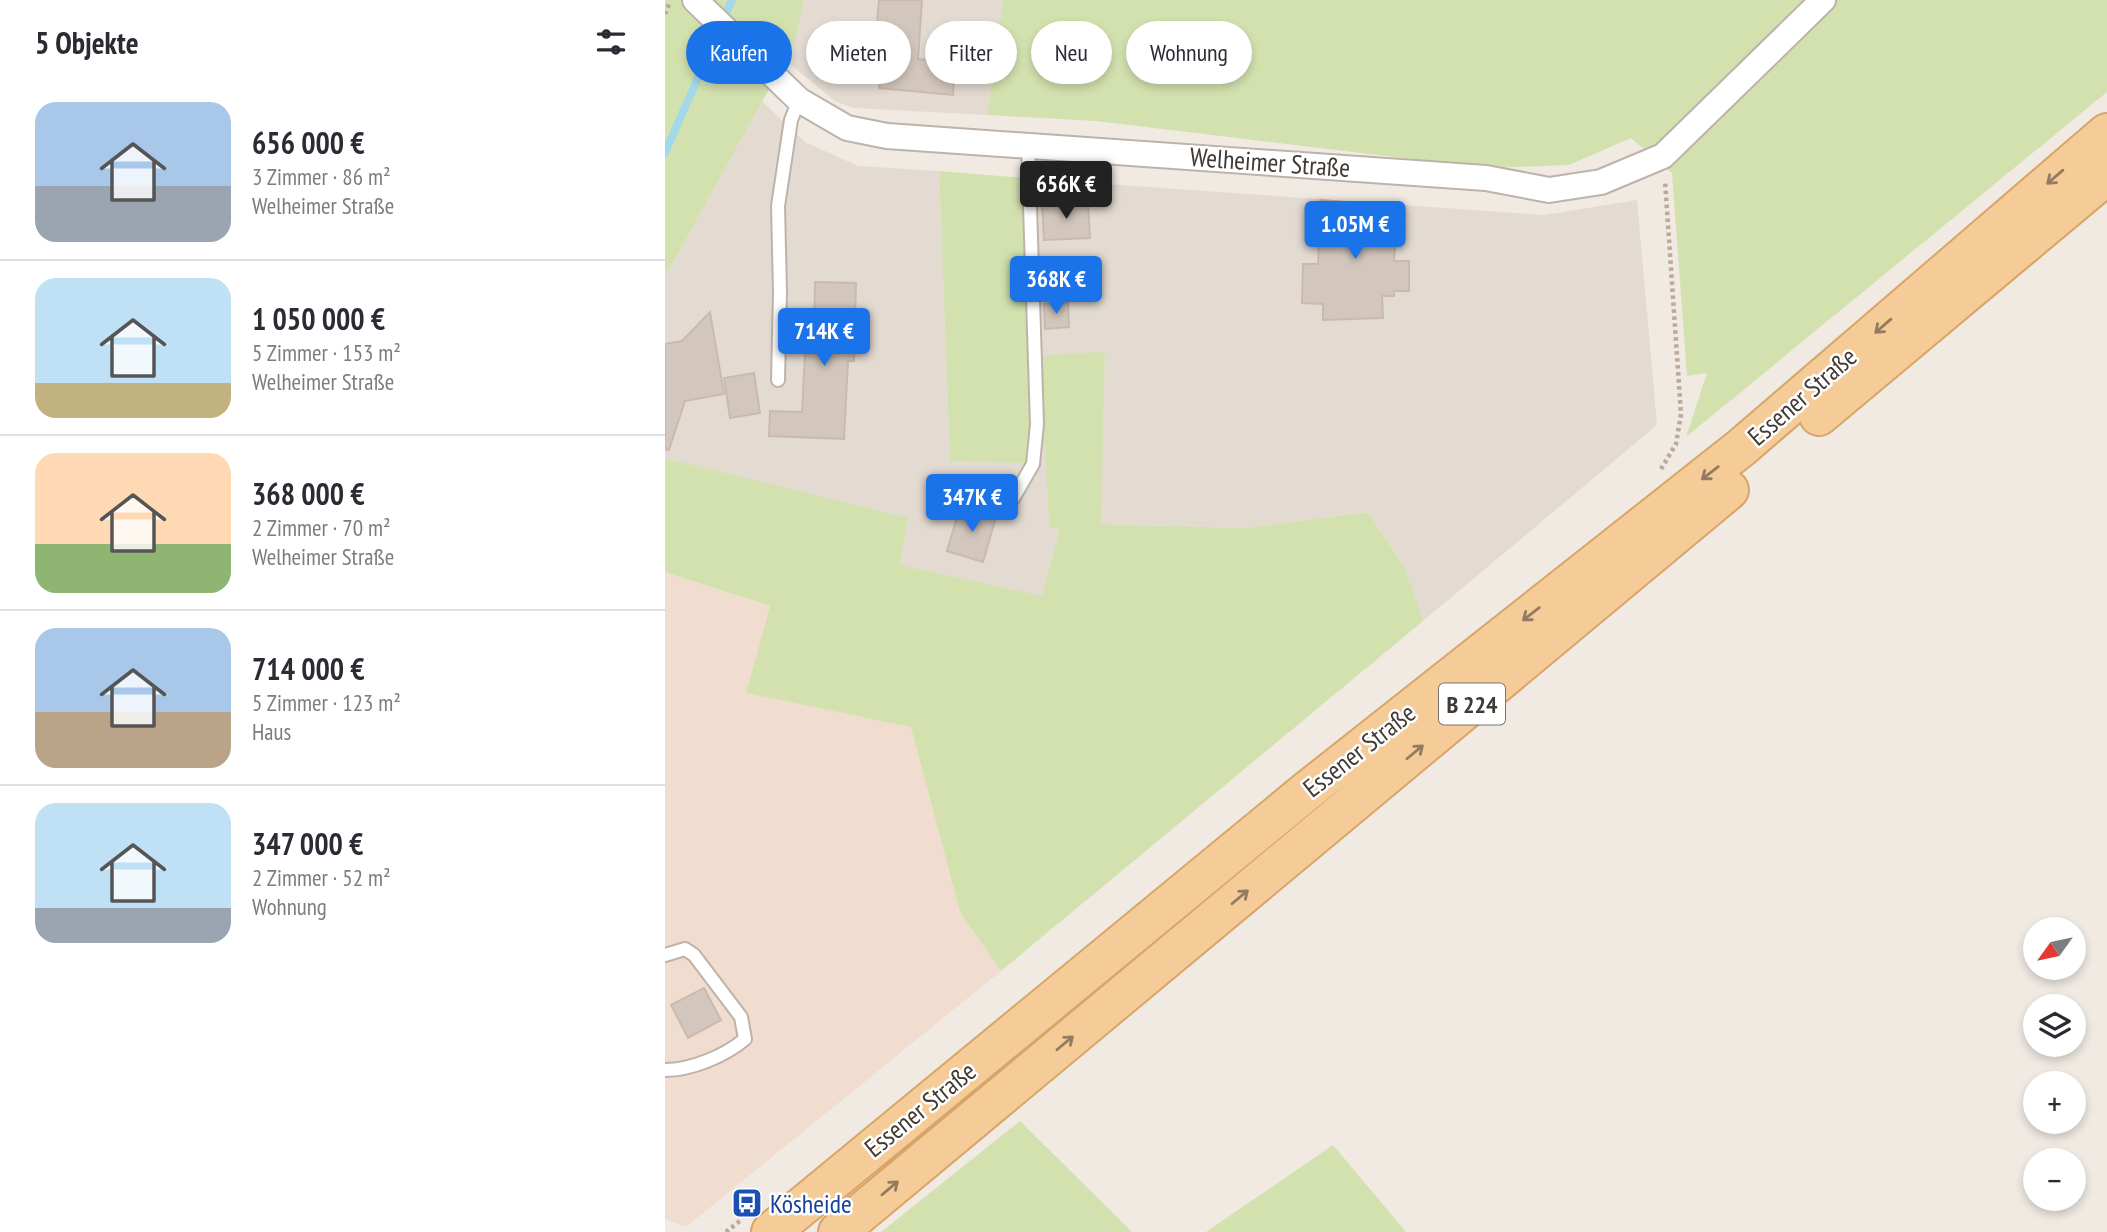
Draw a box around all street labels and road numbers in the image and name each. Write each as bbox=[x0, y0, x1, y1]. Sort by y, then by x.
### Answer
street label: Welheimer Straße bbox=[1189, 140, 1351, 184]
street label: Essener Straße bbox=[1741, 340, 1863, 452]
road number: B 224 bbox=[1439, 684, 1505, 724]
street label: Essener Straße bbox=[1296, 696, 1422, 804]
street label: Essener Straße bbox=[858, 1054, 982, 1164]

